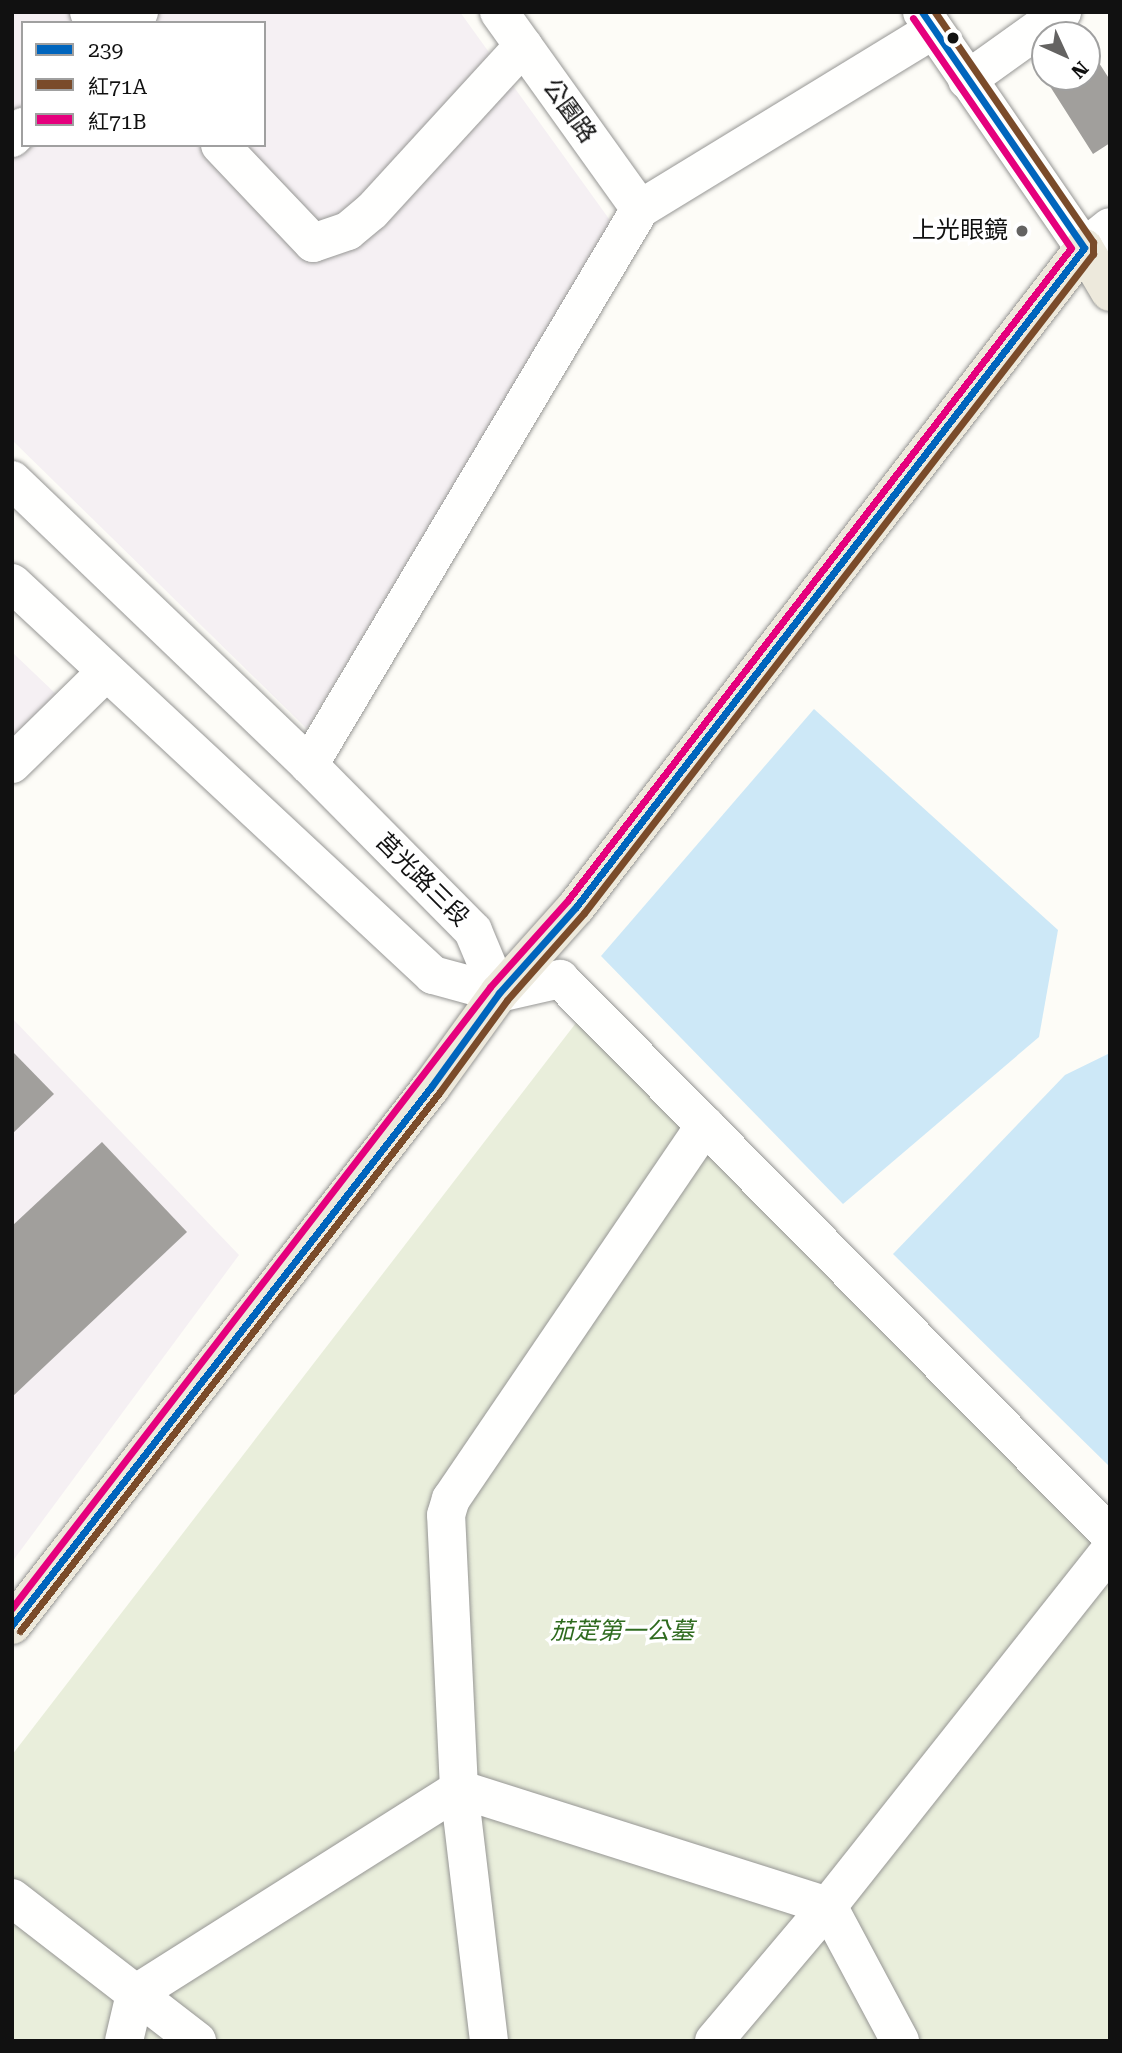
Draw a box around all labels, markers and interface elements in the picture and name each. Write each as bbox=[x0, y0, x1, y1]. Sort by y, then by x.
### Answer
legend bbox=[21, 21, 266, 147]
north arrow bbox=[1031, 21, 1101, 91]
unlabelled marker bbox=[946, 31, 960, 45]
text: 239 bbox=[88, 38, 123, 62]
text: N bbox=[1066, 56, 1093, 83]
street label: 公園路 bbox=[536, 73, 602, 149]
text: 紅71A bbox=[88, 75, 147, 99]
text: 紅71B bbox=[88, 110, 147, 134]
place label: 上光眼鏡 bbox=[912, 217, 1008, 245]
marker: 上光眼鏡 bbox=[1014, 223, 1030, 239]
street label: 莒光路三段 bbox=[369, 827, 475, 933]
park label: 茄萣第一公墓 bbox=[550, 1618, 694, 1646]

